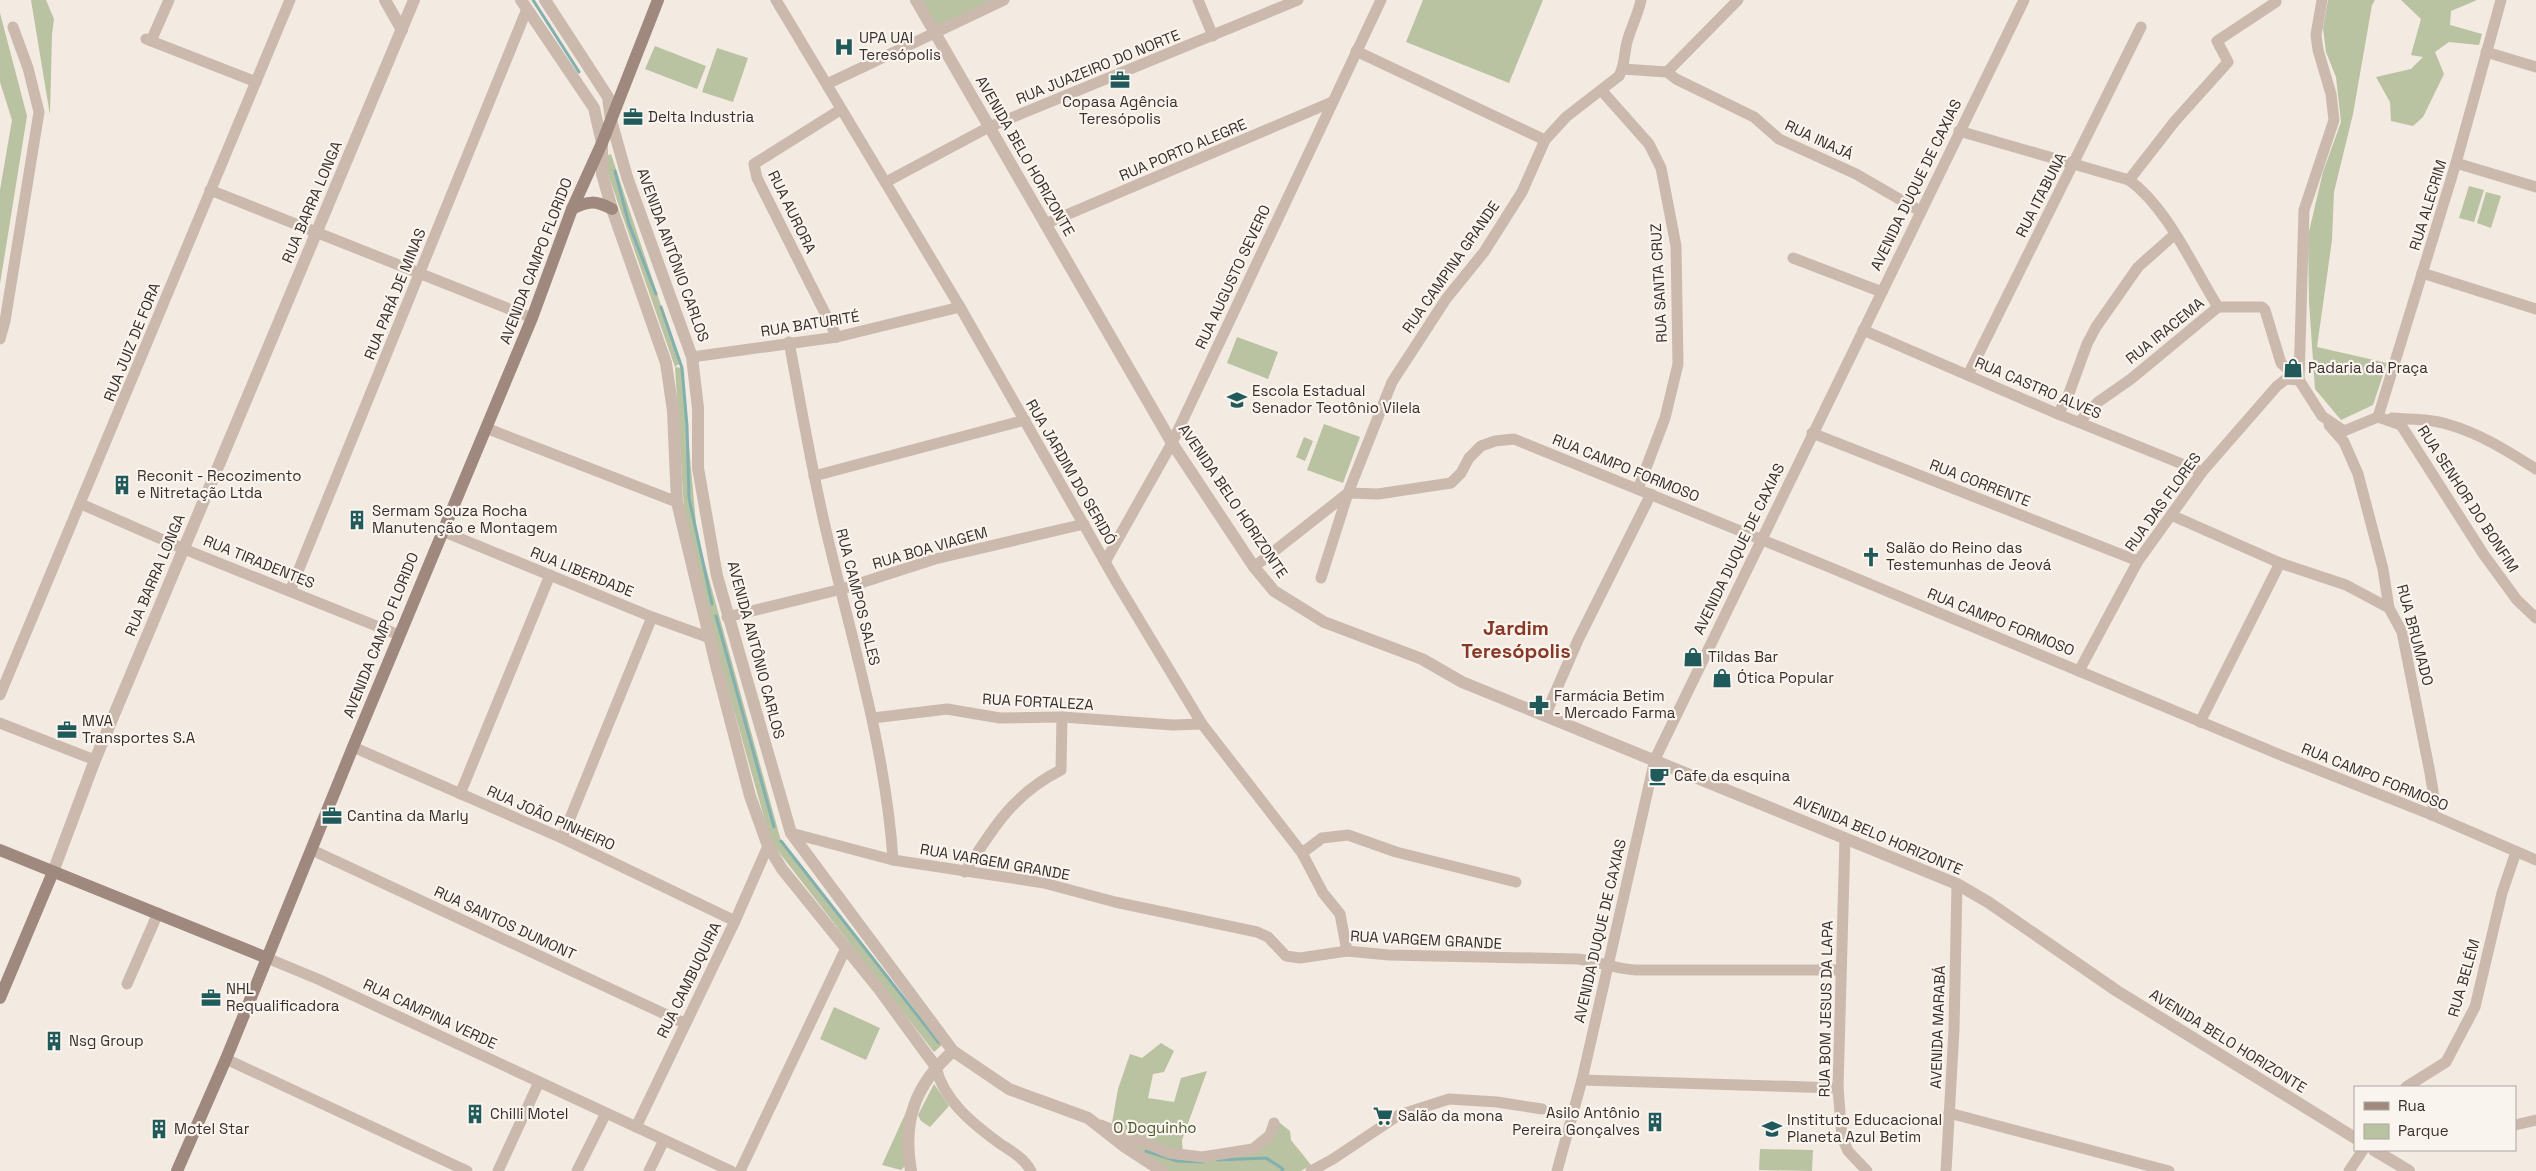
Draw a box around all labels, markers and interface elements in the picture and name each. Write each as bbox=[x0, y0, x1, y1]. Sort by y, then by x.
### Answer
street label: RUA JUAZEIRO DO NORTE bbox=[1013, 25, 1183, 108]
place label: UPA UAI Teresópolis bbox=[859, 28, 941, 64]
hospital icon: UPA UAI Teresópolis bbox=[833, 36, 855, 58]
office icon: Copasa Agência Teresópolis bbox=[1109, 69, 1131, 91]
street label: AVENIDA BELO HORIZONTE bbox=[972, 72, 1079, 239]
place label: Copasa Agência Teresópolis bbox=[1062, 92, 1178, 128]
street label: AVENIDA DUQUE DE CAXIAS bbox=[1866, 96, 1965, 274]
office icon: Delta Industria bbox=[622, 106, 644, 128]
place label: Delta Industria bbox=[648, 107, 754, 126]
street label: RUA PORTO ALEGRE bbox=[1116, 114, 1249, 185]
street label: RUA INAJÁ bbox=[1782, 115, 1857, 164]
street label: RUA BARRA LONGA bbox=[277, 137, 346, 266]
street label: RUA ITABUNA bbox=[2011, 149, 2070, 240]
street label: RUA ALECRIM bbox=[2405, 157, 2450, 253]
street label: AVENIDA ANTÔNIO CARLOS bbox=[633, 165, 714, 344]
street label: RUA AURORA bbox=[764, 167, 821, 257]
street label: AVENIDA CAMPO FLORIDO bbox=[495, 175, 576, 347]
street label: RUA CAMPINA GRANDE bbox=[1398, 197, 1503, 337]
street label: RUA AUGUSTO SEVERO bbox=[1191, 202, 1274, 352]
street label: RUA SANTA CRUZ bbox=[1646, 223, 1671, 343]
street label: RUA PARÁ DE MINAS bbox=[360, 225, 430, 362]
street label: RUA JUIZ DE FORA bbox=[99, 279, 164, 404]
street label: RUA IRACEMA bbox=[2122, 293, 2208, 368]
street label: RUA BATURITÉ bbox=[759, 306, 861, 341]
street label: RUA CASTRO ALVES bbox=[1972, 352, 2104, 423]
shop icon: Padaria da Praça bbox=[2282, 357, 2304, 379]
place label: Padaria da Praça bbox=[2308, 358, 2428, 377]
place label: Escola Estadual Senador Teotônio Vilela bbox=[1252, 381, 1421, 417]
school or university icon: Escola Estadual Senador Teotônio Vilela bbox=[1226, 389, 1248, 411]
street label: RUA JARDIM DO SERIDÓ bbox=[1022, 396, 1121, 548]
street label: AVENIDA BELO HORIZONTE bbox=[1175, 420, 1292, 581]
street label: RUA SENHOR DO BONFIM bbox=[2414, 422, 2523, 576]
street label: RUA CAMPO FORMOSO bbox=[1550, 429, 1703, 506]
street label: RUA DAS FLORES bbox=[2120, 448, 2205, 555]
street label: RUA CORRENTE bbox=[1927, 455, 2033, 511]
street label: AVENIDA DUQUE DE CAXIAS bbox=[1689, 460, 1788, 638]
place label: Reconit - Recozimento e Nitretação Ltda bbox=[137, 466, 302, 502]
building icon: Reconit - Recozimento e Nitretação Ltda bbox=[111, 474, 133, 496]
place label: Sermam Souza Rocha Manutenção e Montagem bbox=[372, 501, 558, 537]
building icon: Sermam Souza Rocha Manutenção e Montagem bbox=[346, 509, 368, 531]
street label: RUA BARRA LONGA bbox=[120, 510, 189, 639]
street label: RUA BOA VIAGEM bbox=[870, 522, 990, 573]
street label: RUA CAMPOS SALES bbox=[832, 526, 885, 668]
street label: RUA TIRADENTES bbox=[201, 531, 318, 592]
place label: Salão do Reino das Testemunhas de Jeová bbox=[1886, 538, 2052, 574]
street label: RUA LIBERDADE bbox=[528, 542, 637, 601]
church icon: Salão do Reino das Testemunhas de Jeová bbox=[1860, 546, 1882, 568]
street label: AVENIDA CAMPO FLORIDO bbox=[339, 549, 422, 720]
street label: AVENIDA ANTÔNIO CARLOS bbox=[724, 559, 789, 741]
street label: RUA BRUMADO bbox=[2393, 582, 2438, 688]
street label: RUA CAMPO FORMOSO bbox=[1925, 583, 2078, 660]
district label: Jardim Teresópolis bbox=[1461, 615, 1571, 664]
shop icon: Tildas Bar bbox=[1682, 646, 1704, 668]
place label: Tildas Bar bbox=[1708, 647, 1779, 666]
shop icon: Ótica Popular bbox=[1711, 667, 1733, 689]
place label: Ótica Popular bbox=[1737, 668, 1834, 687]
place label: Farmácia Betim - Mercado Farma bbox=[1554, 686, 1676, 722]
street label: RUA FORTALEZA bbox=[982, 689, 1095, 714]
pharmacy icon: Farmácia Betim - Mercado Farma bbox=[1528, 694, 1550, 716]
place label: MVA Transportes S.A bbox=[82, 711, 196, 747]
office icon: MVA Transportes S.A bbox=[56, 719, 78, 741]
street label: RUA CAMPO FORMOSO bbox=[2299, 738, 2452, 815]
cafe icon: Cafe da esquina bbox=[1648, 765, 1670, 787]
place label: Cafe da esquina bbox=[1674, 766, 1790, 785]
street label: RUA JOÃO PINHEIRO bbox=[484, 781, 618, 854]
street label: AVENIDA BELO HORIZONTE bbox=[1791, 790, 1966, 879]
office icon: Cantina da Marly bbox=[321, 805, 343, 827]
place label: Cantina da Marly bbox=[347, 806, 469, 825]
street label: AVENIDA DUQUE DE CAXIAS bbox=[1569, 837, 1630, 1025]
street label: RUA VARGEM GRANDE bbox=[919, 839, 1072, 884]
street label: RUA SANTOS DUMONT bbox=[431, 881, 579, 964]
street label: RUA CAMBUQUIRA bbox=[652, 918, 725, 1041]
street label: RUA BOM JESUS DA LAPA bbox=[1814, 920, 1837, 1098]
street label: RUA VARGEM GRANDE bbox=[1350, 926, 1502, 953]
street label: RUA BELÉM bbox=[2443, 937, 2484, 1019]
street label: AVENIDA MARABÁ bbox=[1926, 964, 1949, 1089]
street label: RUA CAMPINA VERDE bbox=[360, 974, 500, 1053]
place label: NHL Requalificadora bbox=[226, 979, 340, 1015]
street label: AVENIDA BELO HORIZONTE bbox=[2146, 984, 2310, 1097]
office icon: NHL Requalificadora bbox=[200, 987, 222, 1009]
building icon: Nsg Group bbox=[43, 1030, 65, 1052]
place label: Nsg Group bbox=[69, 1031, 144, 1050]
legend bbox=[2354, 1086, 2516, 1151]
text: Rua bbox=[2398, 1096, 2426, 1115]
building icon: Chilli Motel bbox=[464, 1103, 486, 1125]
place label: Asilo Antônio Pereira Gonçalves bbox=[1512, 1103, 1640, 1139]
place label: Chilli Motel bbox=[490, 1104, 569, 1123]
supermarket icon: Salão da mona bbox=[1372, 1105, 1394, 1127]
place label: Salão da mona bbox=[1398, 1106, 1504, 1125]
place label: Instituto Educacional Planeta Azul Betim bbox=[1787, 1110, 1942, 1146]
building icon: Asilo Antônio Pereira Gonçalves bbox=[1644, 1111, 1666, 1133]
building icon: Motel Star bbox=[148, 1118, 170, 1140]
park label: O Doguinho bbox=[1113, 1118, 1197, 1137]
school or university icon: Instituto Educacional Planeta Azul Betim bbox=[1761, 1118, 1783, 1140]
place label: Motel Star bbox=[174, 1119, 250, 1138]
text: Parque bbox=[2398, 1121, 2449, 1140]

